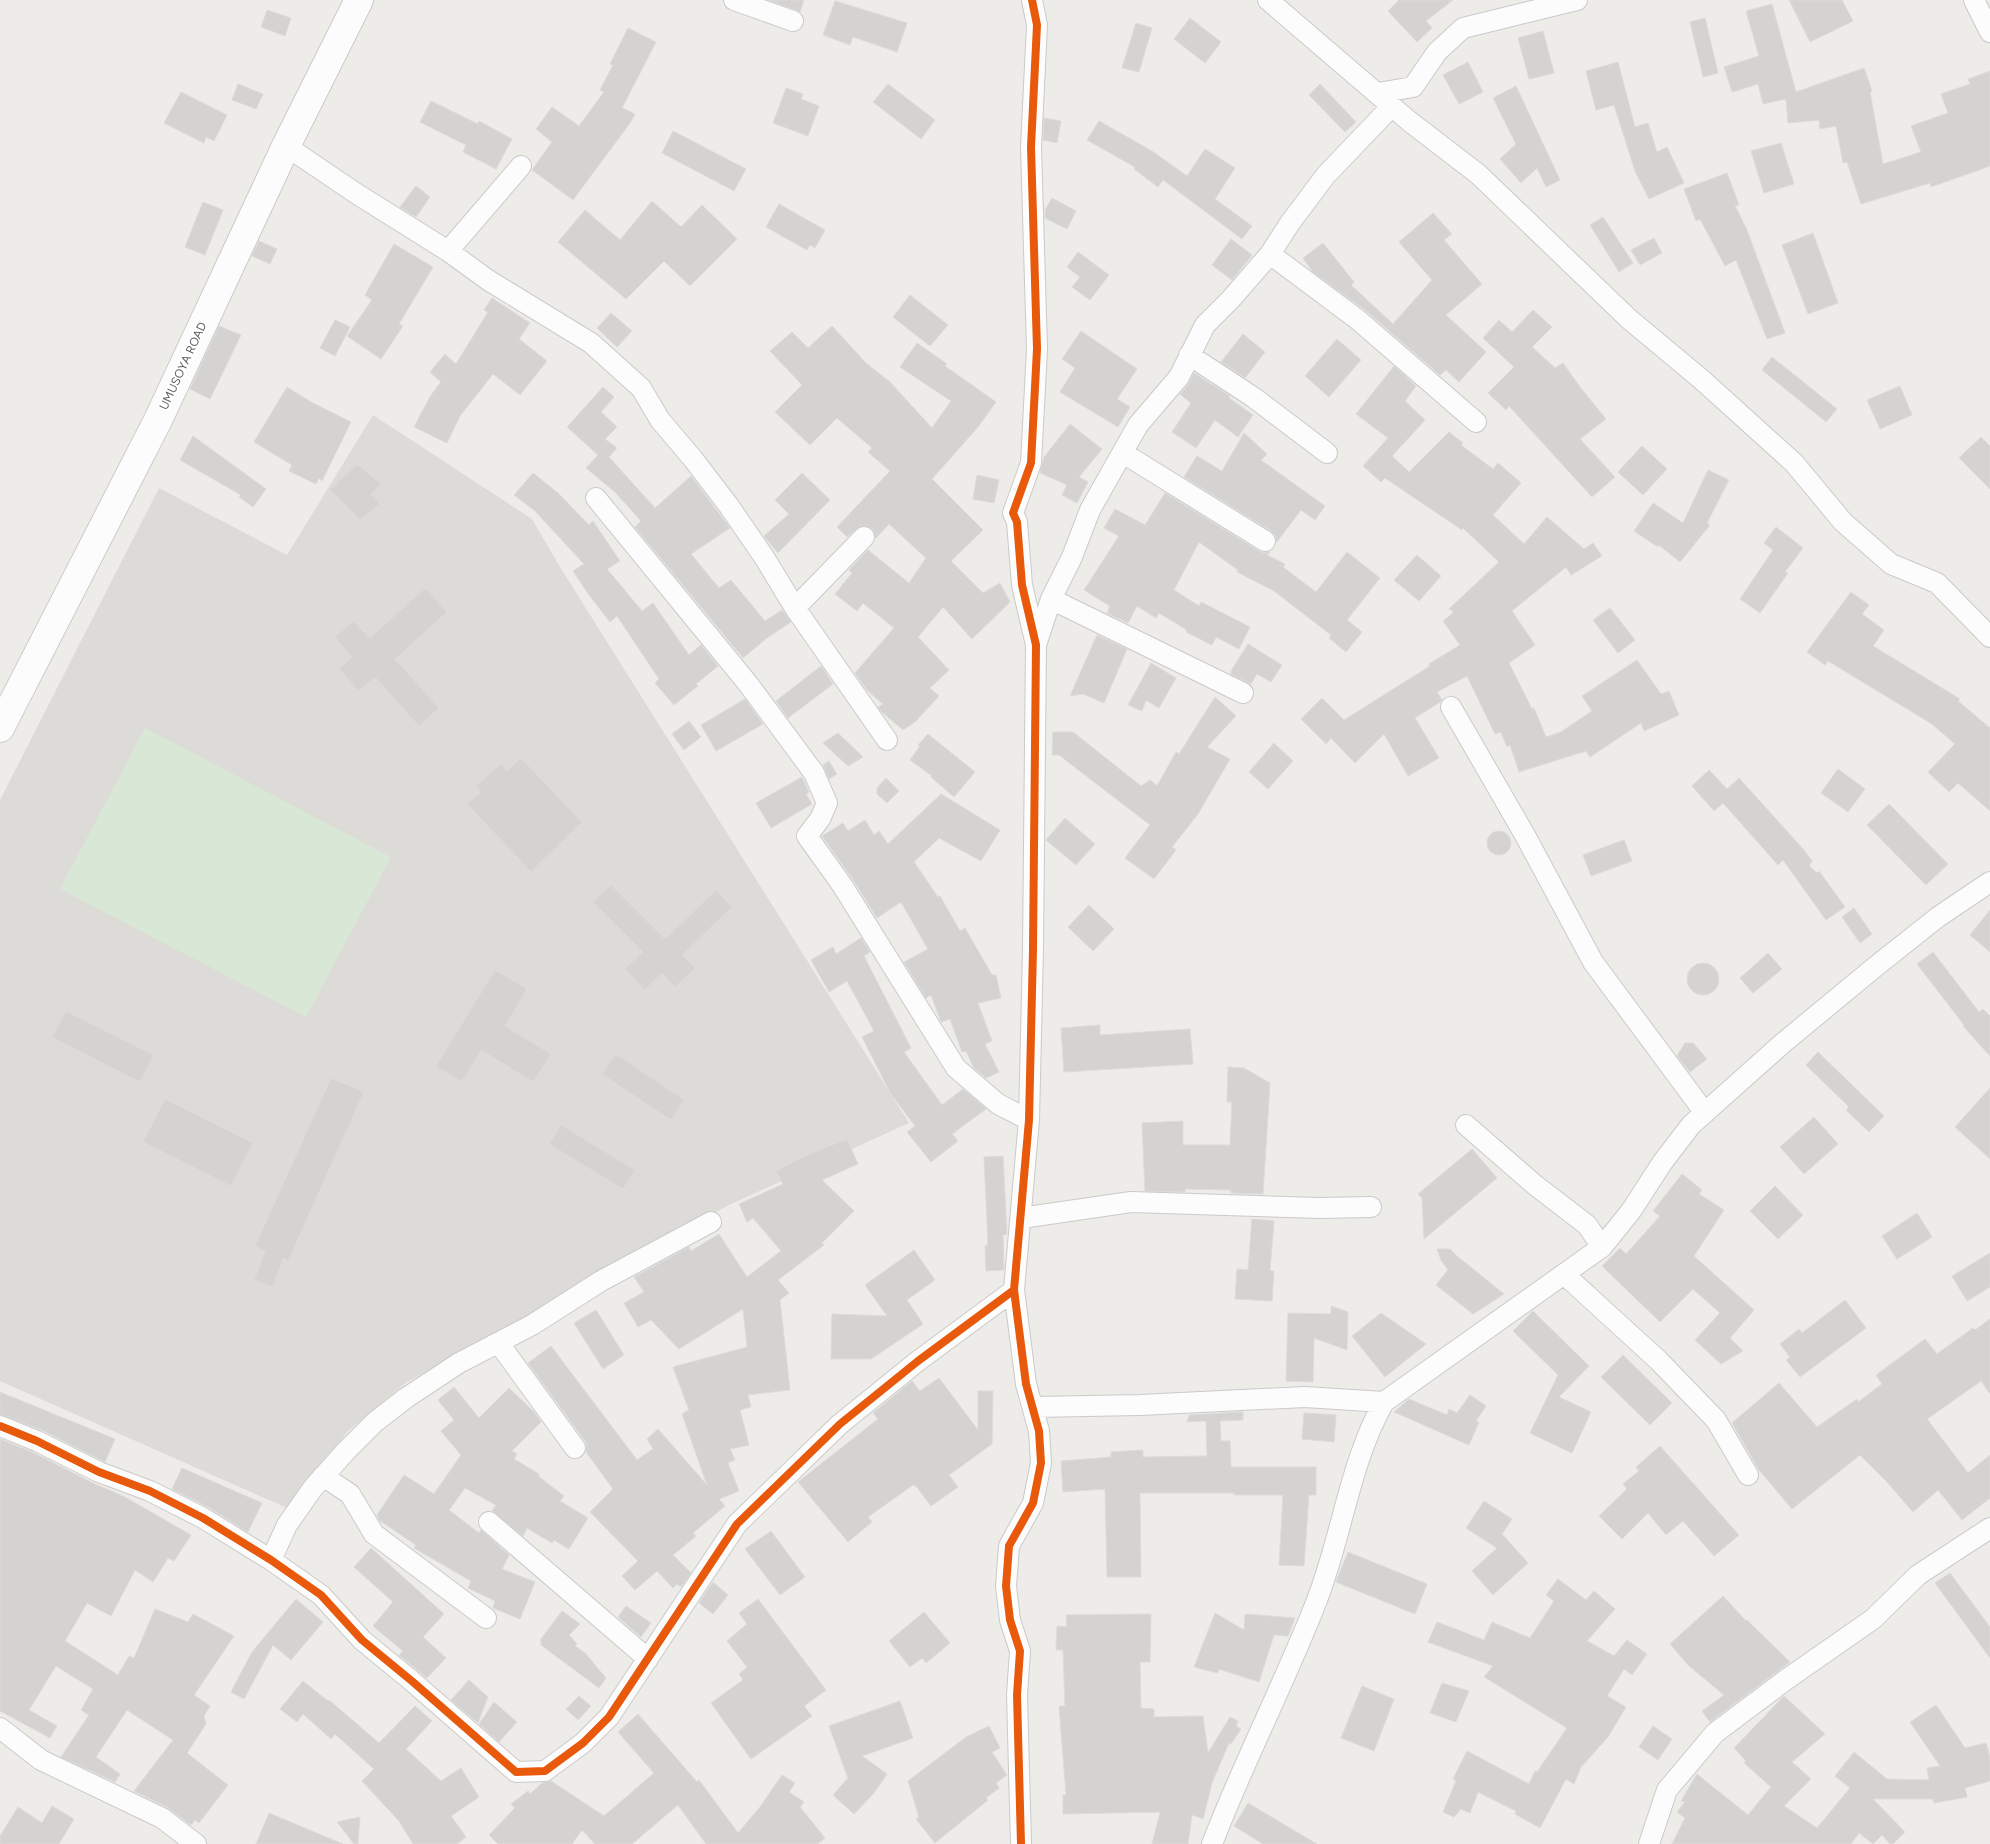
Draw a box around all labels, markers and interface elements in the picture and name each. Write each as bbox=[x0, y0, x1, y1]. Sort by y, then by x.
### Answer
street label: UMUSOYA ROAD bbox=[157, 320, 209, 412]

